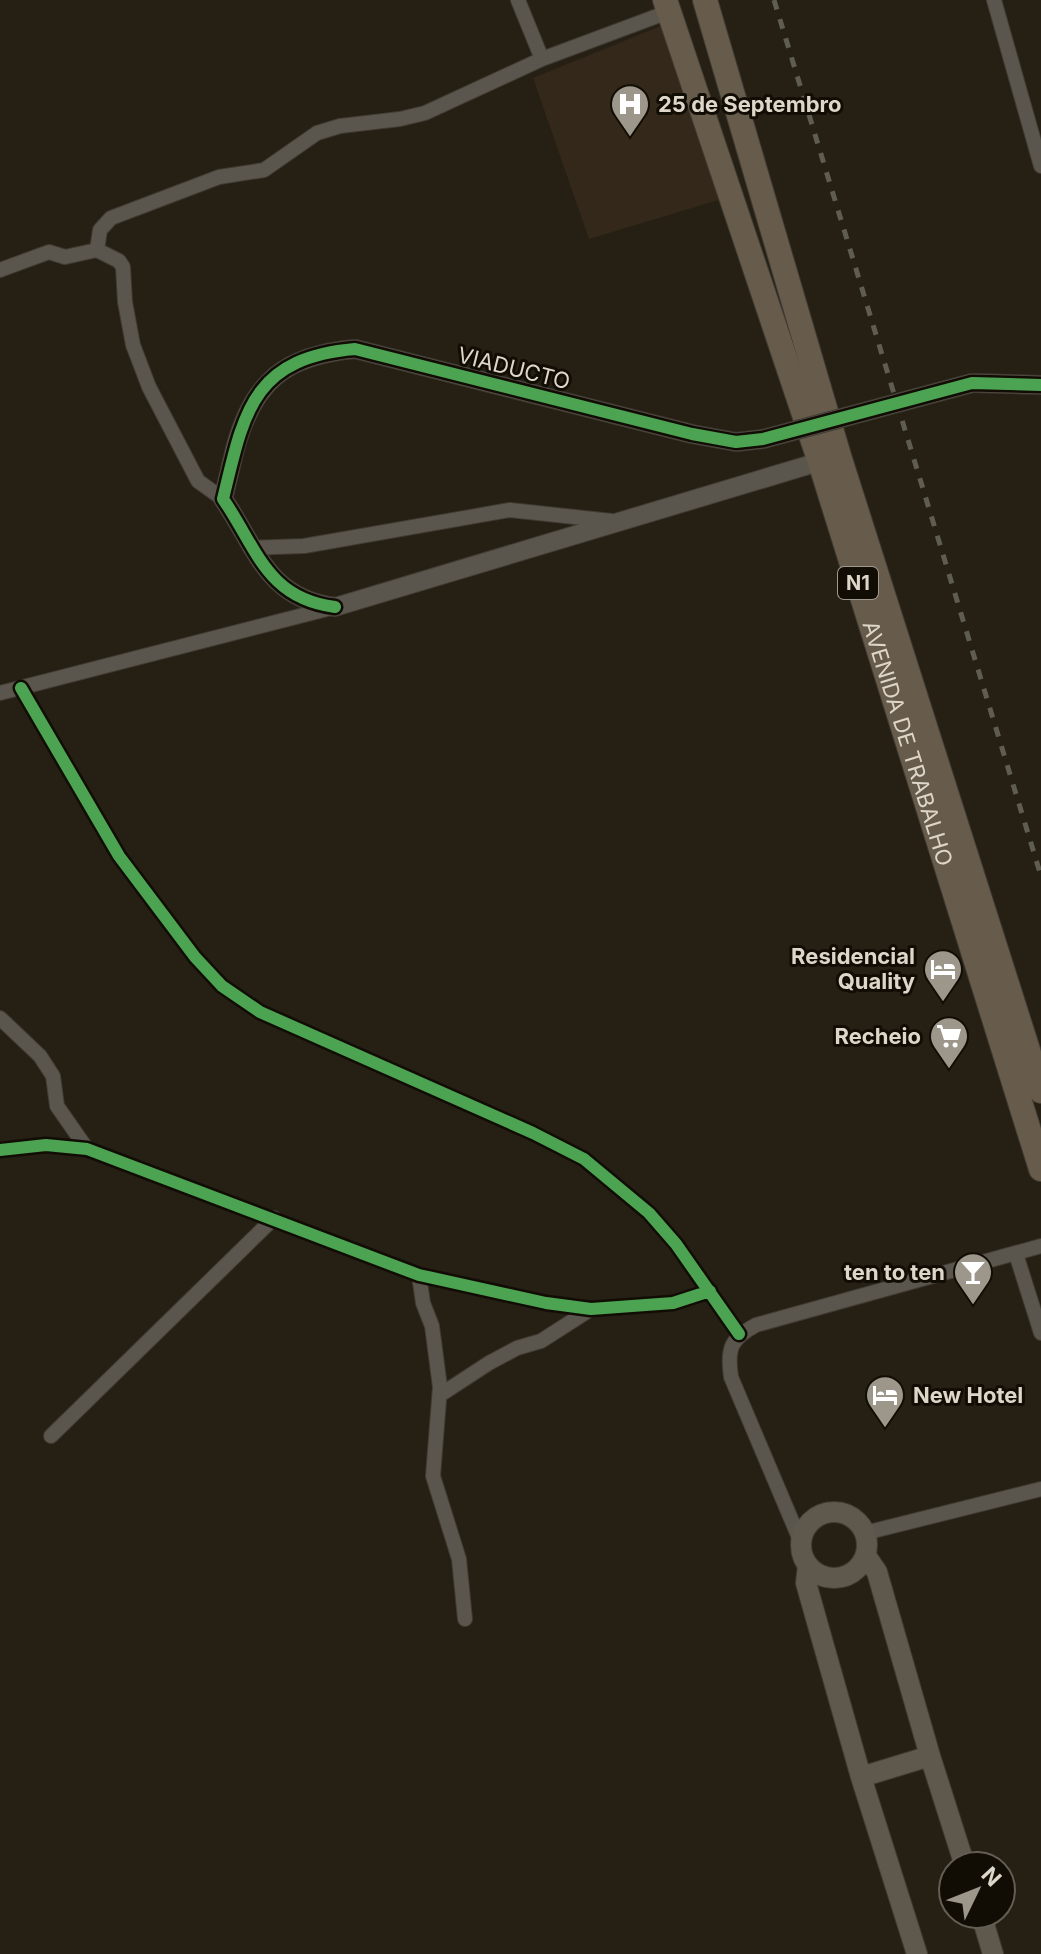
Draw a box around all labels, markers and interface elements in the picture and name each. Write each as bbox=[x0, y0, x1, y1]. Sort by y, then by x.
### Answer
hospital icon: 25 de Septembro bbox=[609, 83, 651, 138]
place label: 25 de Septembro bbox=[658, 91, 842, 117]
street label: VIADUCTO bbox=[455, 341, 573, 395]
road number: N1 bbox=[838, 567, 878, 599]
street label: AVENIDA DE TRABALHO bbox=[857, 618, 958, 869]
place label: Residencial Quality bbox=[791, 943, 915, 994]
hotel icon: Residencial Quality bbox=[922, 948, 964, 1003]
supermarket icon: Recheio bbox=[928, 1015, 970, 1070]
place label: Recheio bbox=[835, 1023, 921, 1049]
bar icon: ten to ten bbox=[952, 1251, 994, 1306]
place label: ten to ten bbox=[844, 1259, 945, 1285]
hotel icon: New Hotel bbox=[864, 1374, 906, 1429]
place label: New Hotel bbox=[913, 1382, 1023, 1408]
north arrow bbox=[937, 1850, 1017, 1930]
text: N bbox=[976, 1861, 1007, 1891]

